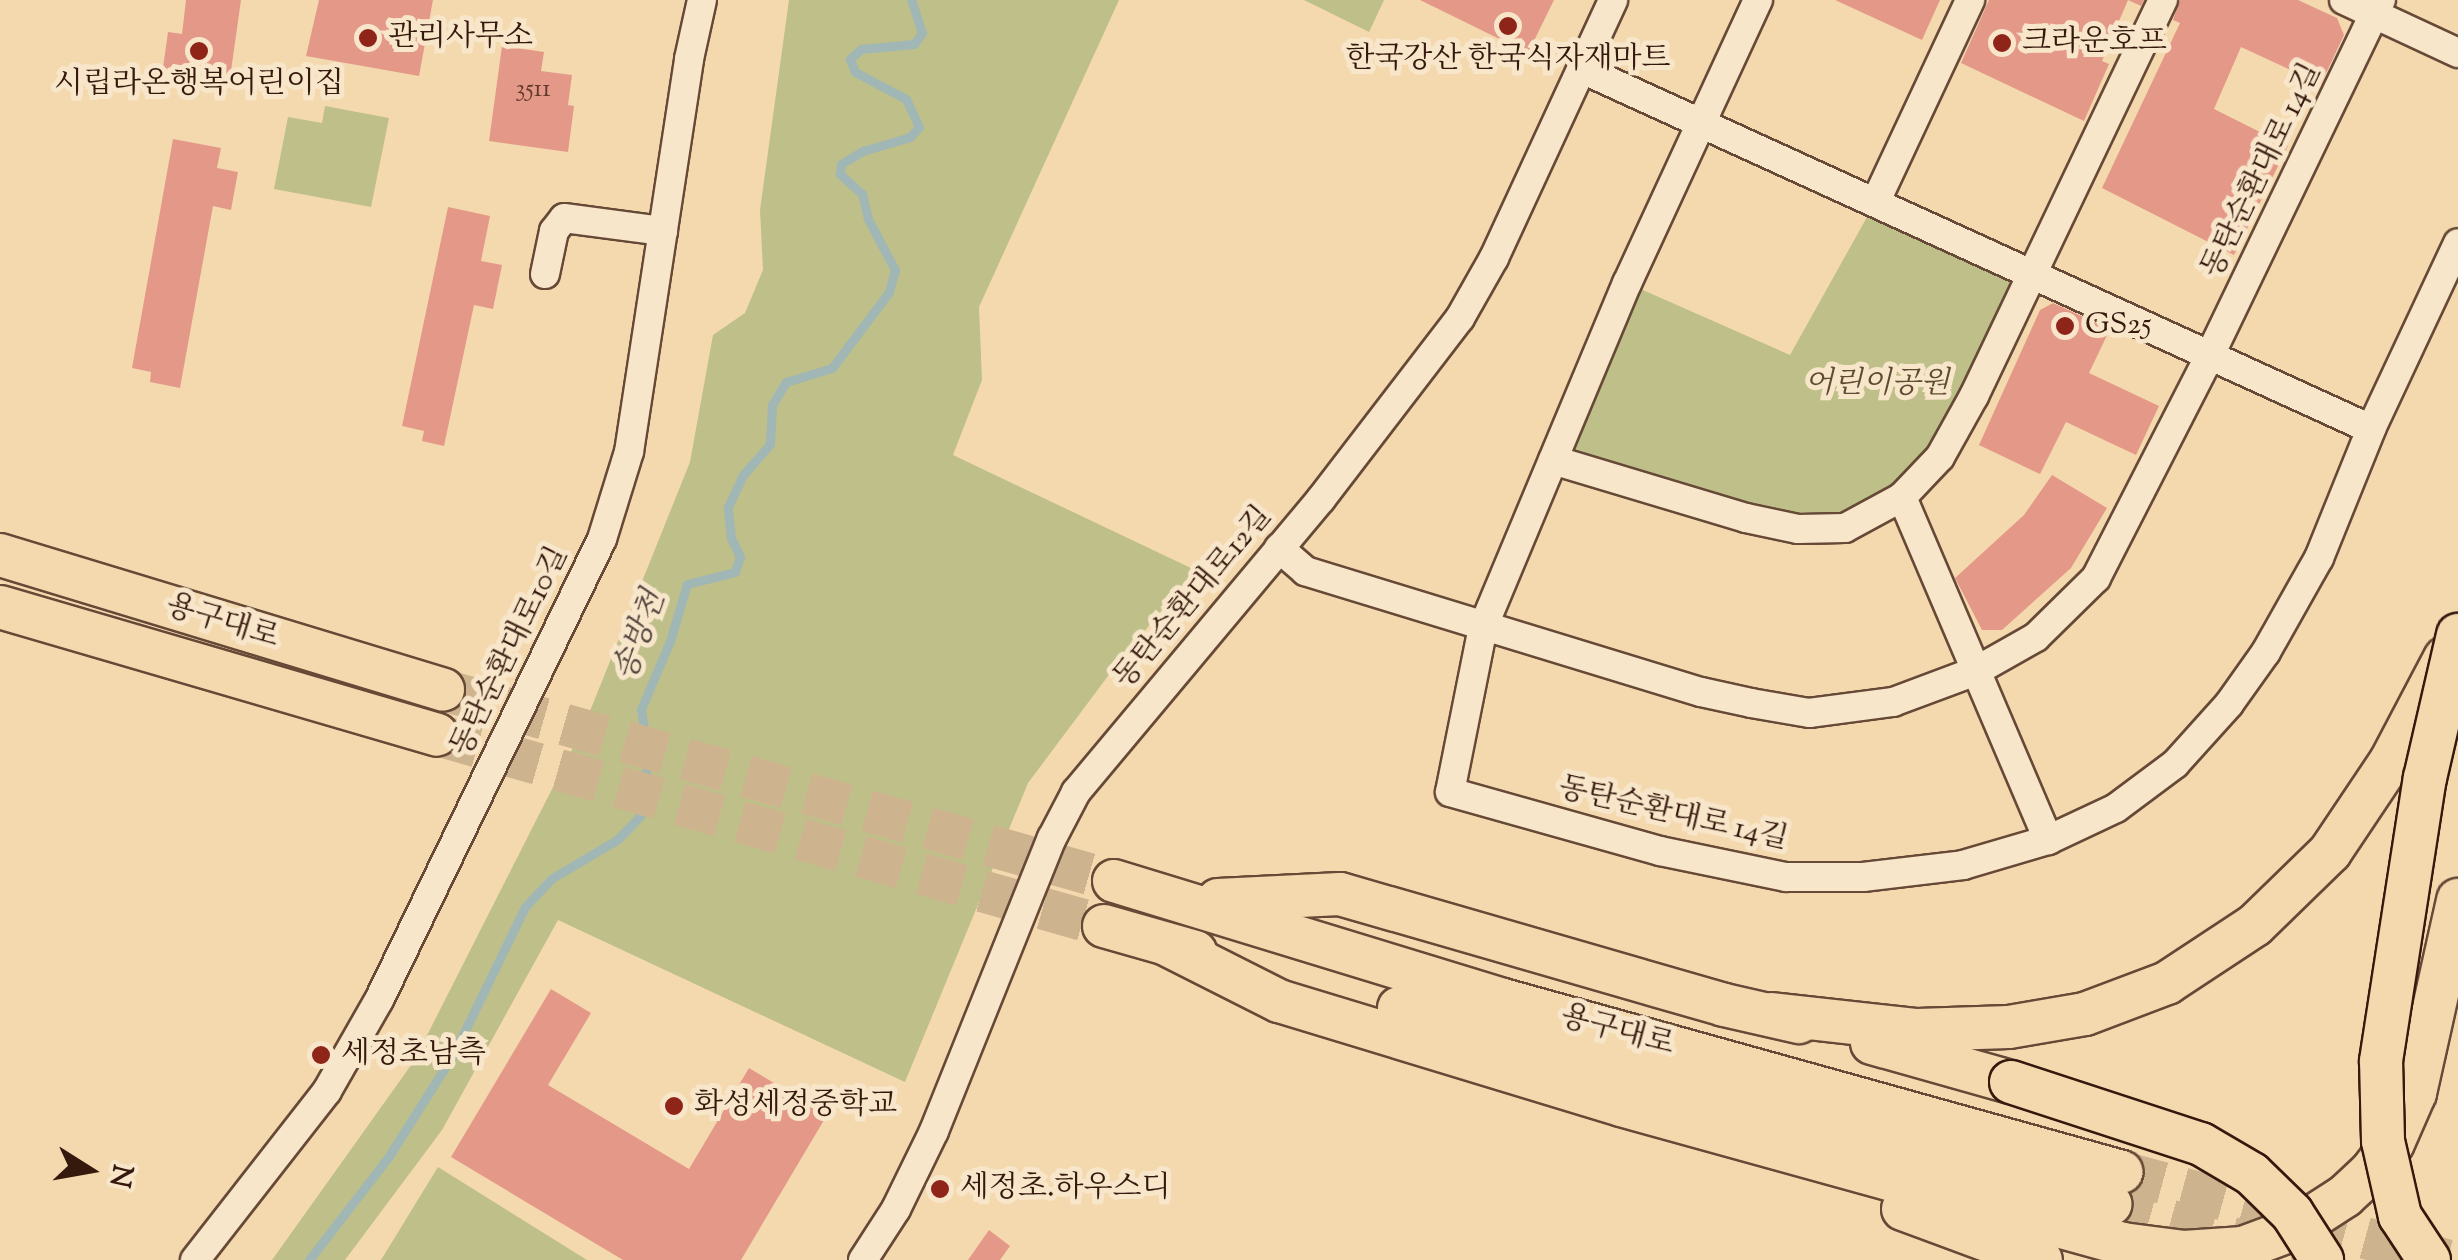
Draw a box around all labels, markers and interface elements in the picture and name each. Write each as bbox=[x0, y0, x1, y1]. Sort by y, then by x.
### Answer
marker: 한국강산 한국식자재마트 bbox=[1497, 15, 1519, 37]
place label: 관리사무소 bbox=[388, 20, 533, 56]
place label: 크라운호프 bbox=[2022, 25, 2167, 61]
marker: 관리사무소 bbox=[357, 27, 379, 49]
marker: 크라운호프 bbox=[1991, 32, 2013, 54]
marker: 시립라온행복어린이집 bbox=[188, 40, 210, 62]
place label: 한국강산 한국식자재마트 bbox=[1345, 42, 1671, 78]
street label: 동탄순환대로 14길 bbox=[2195, 58, 2331, 284]
place label: 시립라온행복어린이집 bbox=[54, 67, 344, 103]
house number: 3511 bbox=[515, 75, 551, 105]
place label: GS25 bbox=[2085, 308, 2151, 344]
marker: GS25 bbox=[2054, 315, 2076, 337]
park label: 어린이공원 bbox=[1805, 367, 1949, 403]
street label: 동탄순환대로12길 bbox=[1107, 499, 1281, 697]
street label: 동탄순환대로10길 bbox=[445, 541, 577, 763]
water label: 송방천 bbox=[607, 586, 675, 686]
street label: 용구대로 bbox=[161, 589, 283, 657]
street label: 동탄순환대로 14길 bbox=[1555, 771, 1791, 859]
street label: 용구대로 bbox=[1556, 1000, 1678, 1064]
place label: 세정초남측 bbox=[341, 1037, 486, 1073]
marker: 세정초남측 bbox=[310, 1044, 332, 1066]
place label: 화성세정중학교 bbox=[694, 1088, 897, 1124]
marker: 화성세정중학교 bbox=[663, 1095, 685, 1117]
north arrow bbox=[40, 1120, 140, 1220]
text: N bbox=[98, 1161, 141, 1191]
place label: 세정초.하우스디 bbox=[960, 1171, 1170, 1207]
marker: 세정초.하우스디 bbox=[929, 1178, 951, 1200]

